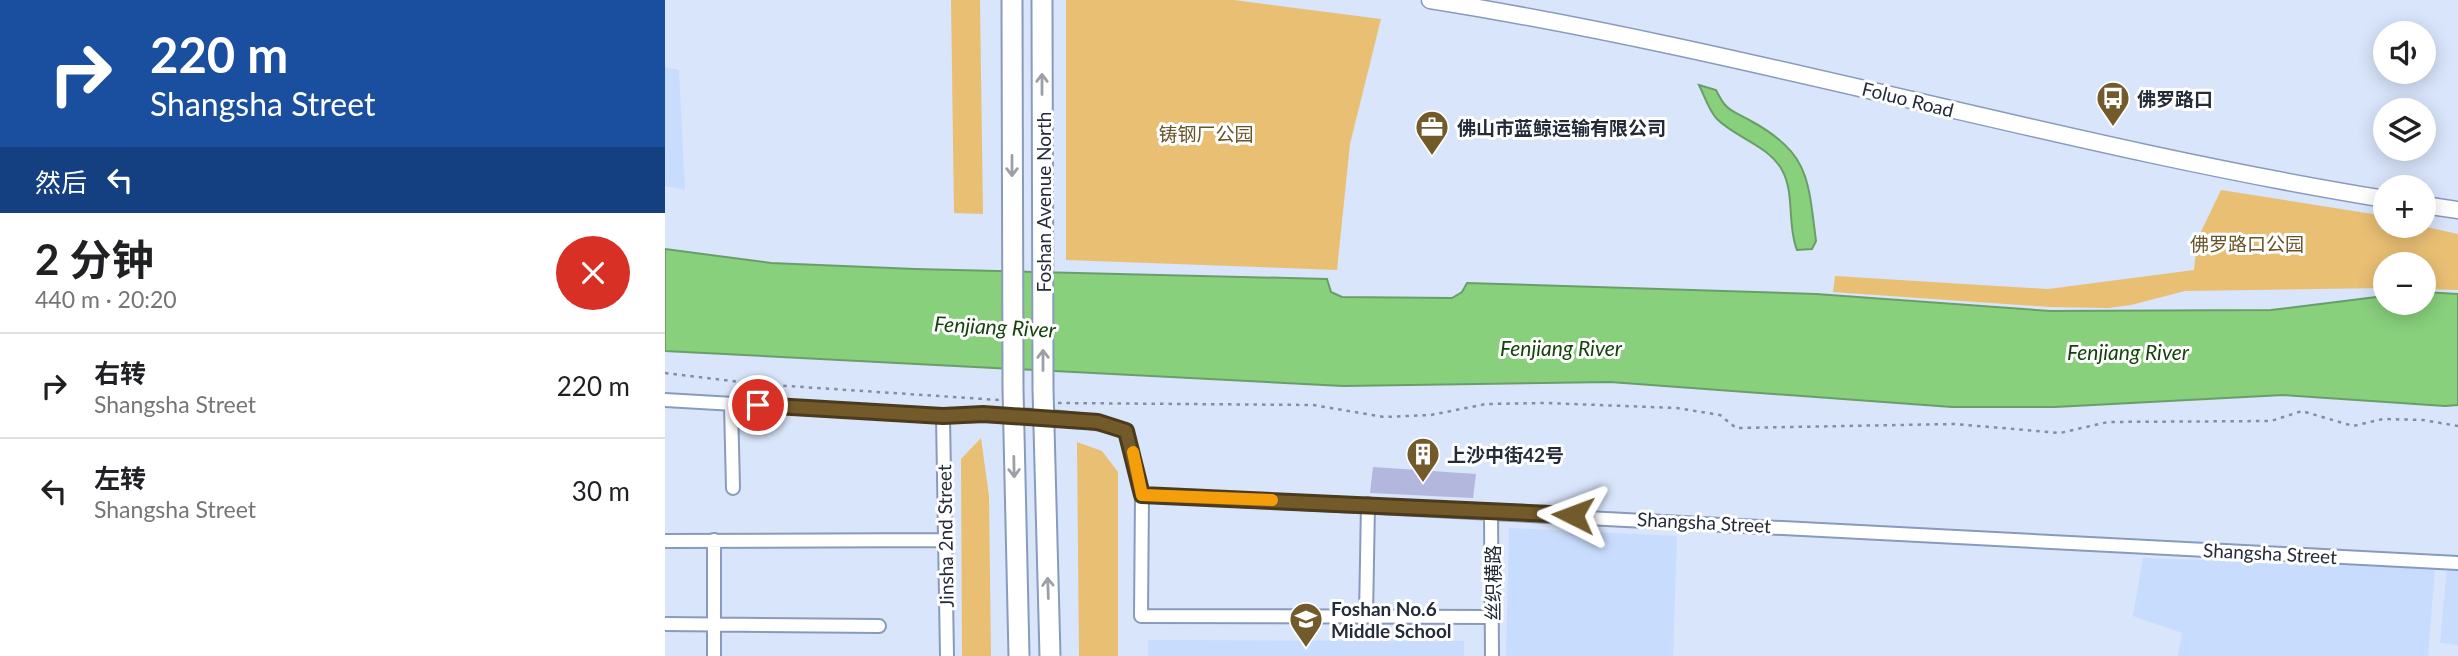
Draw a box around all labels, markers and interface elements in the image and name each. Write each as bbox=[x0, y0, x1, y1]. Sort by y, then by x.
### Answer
map controls bbox=[2373, 21, 2436, 315]
button: sound bbox=[2373, 21, 2436, 84]
text: 220 m bbox=[150, 25, 288, 83]
icon: right bbox=[35, 28, 126, 119]
one-way arrow bbox=[1035, 73, 1049, 96]
street label: Foluo Road bbox=[1860, 77, 1956, 121]
bus stop icon: 佛罗路口 bbox=[2094, 79, 2132, 128]
text: Shangsha Street bbox=[150, 84, 375, 123]
place label: 佛罗路口 bbox=[2137, 87, 2213, 110]
button: layers bbox=[2373, 98, 2436, 161]
office icon: 佛山市蓝鲸运输有限公司 bbox=[1413, 108, 1451, 157]
street label: Foshan Avenue North bbox=[1032, 112, 1055, 292]
place label: 佛山市蓝鲸运输有限公司 bbox=[1457, 116, 1666, 139]
park label: 铸钢厂公园 bbox=[1158, 122, 1254, 145]
one-way arrow bbox=[1005, 154, 1019, 177]
icon: left bbox=[101, 161, 139, 199]
text: 然后 bbox=[35, 166, 87, 198]
button: + bbox=[2373, 175, 2436, 238]
park label: 佛罗路口公园 bbox=[2190, 232, 2304, 255]
text: 2 分钟 bbox=[35, 234, 154, 284]
button: close bbox=[556, 236, 630, 310]
button: − bbox=[2373, 252, 2436, 315]
text: 440 m · 20:20 bbox=[35, 285, 177, 313]
water label: Fenjiang River bbox=[933, 310, 1057, 342]
water label: Fenjiang River bbox=[1500, 335, 1623, 360]
water label: Fenjiang River bbox=[2067, 339, 2190, 364]
one-way arrow bbox=[1036, 349, 1050, 372]
text: 右转 bbox=[94, 357, 146, 389]
icon: right bbox=[35, 367, 73, 405]
text: 220 m bbox=[557, 370, 630, 402]
pin bbox=[728, 375, 788, 435]
icon: arrive bbox=[739, 386, 777, 424]
text: Shangsha Street bbox=[94, 390, 256, 418]
building icon: 上沙中街42号 bbox=[1404, 435, 1442, 484]
place label: 上沙中街42号 bbox=[1447, 443, 1564, 466]
one-way arrow bbox=[1008, 455, 1021, 478]
text: 左转 bbox=[94, 462, 146, 494]
street label: Jinsha 2nd Street bbox=[932, 464, 958, 608]
icon: left bbox=[35, 472, 73, 510]
text: 30 m bbox=[572, 475, 630, 507]
position arrow bbox=[1536, 478, 1610, 552]
text: Shangsha Street bbox=[94, 495, 256, 523]
street label: Shangsha Street bbox=[1637, 507, 1772, 537]
street label: Shangsha Street bbox=[2203, 538, 2338, 568]
street label: 丝织横路 bbox=[1481, 545, 1504, 621]
one-way arrow bbox=[1042, 577, 1055, 600]
place label: Foshan No.6 Middle School bbox=[1331, 597, 1452, 642]
school or university icon: Foshan No.6 Middle School bbox=[1287, 600, 1325, 649]

